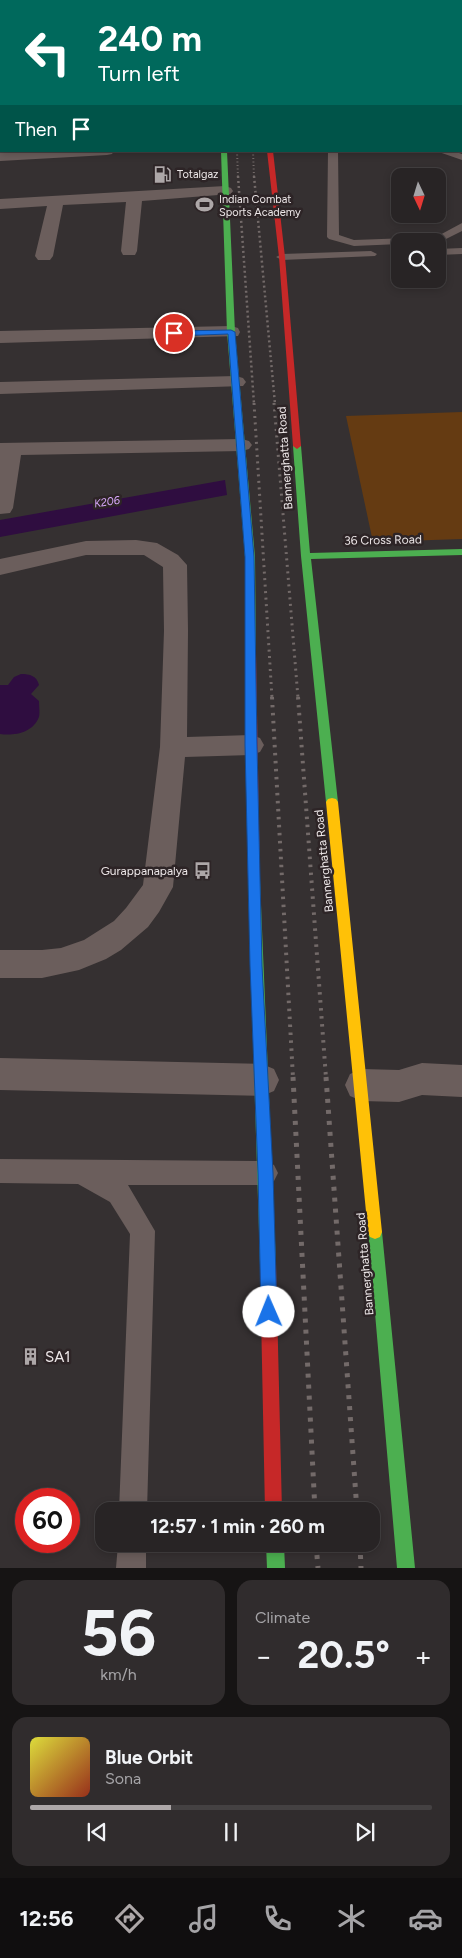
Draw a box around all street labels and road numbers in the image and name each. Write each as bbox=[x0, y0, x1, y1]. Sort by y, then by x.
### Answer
street label: Bannerghatta Road bbox=[274, 406, 296, 510]
street label: 36 Cross Road bbox=[344, 532, 422, 548]
street label: Bannerghatta Road bbox=[312, 809, 336, 913]
street label: Bannerghatta Road bbox=[354, 1212, 376, 1316]

